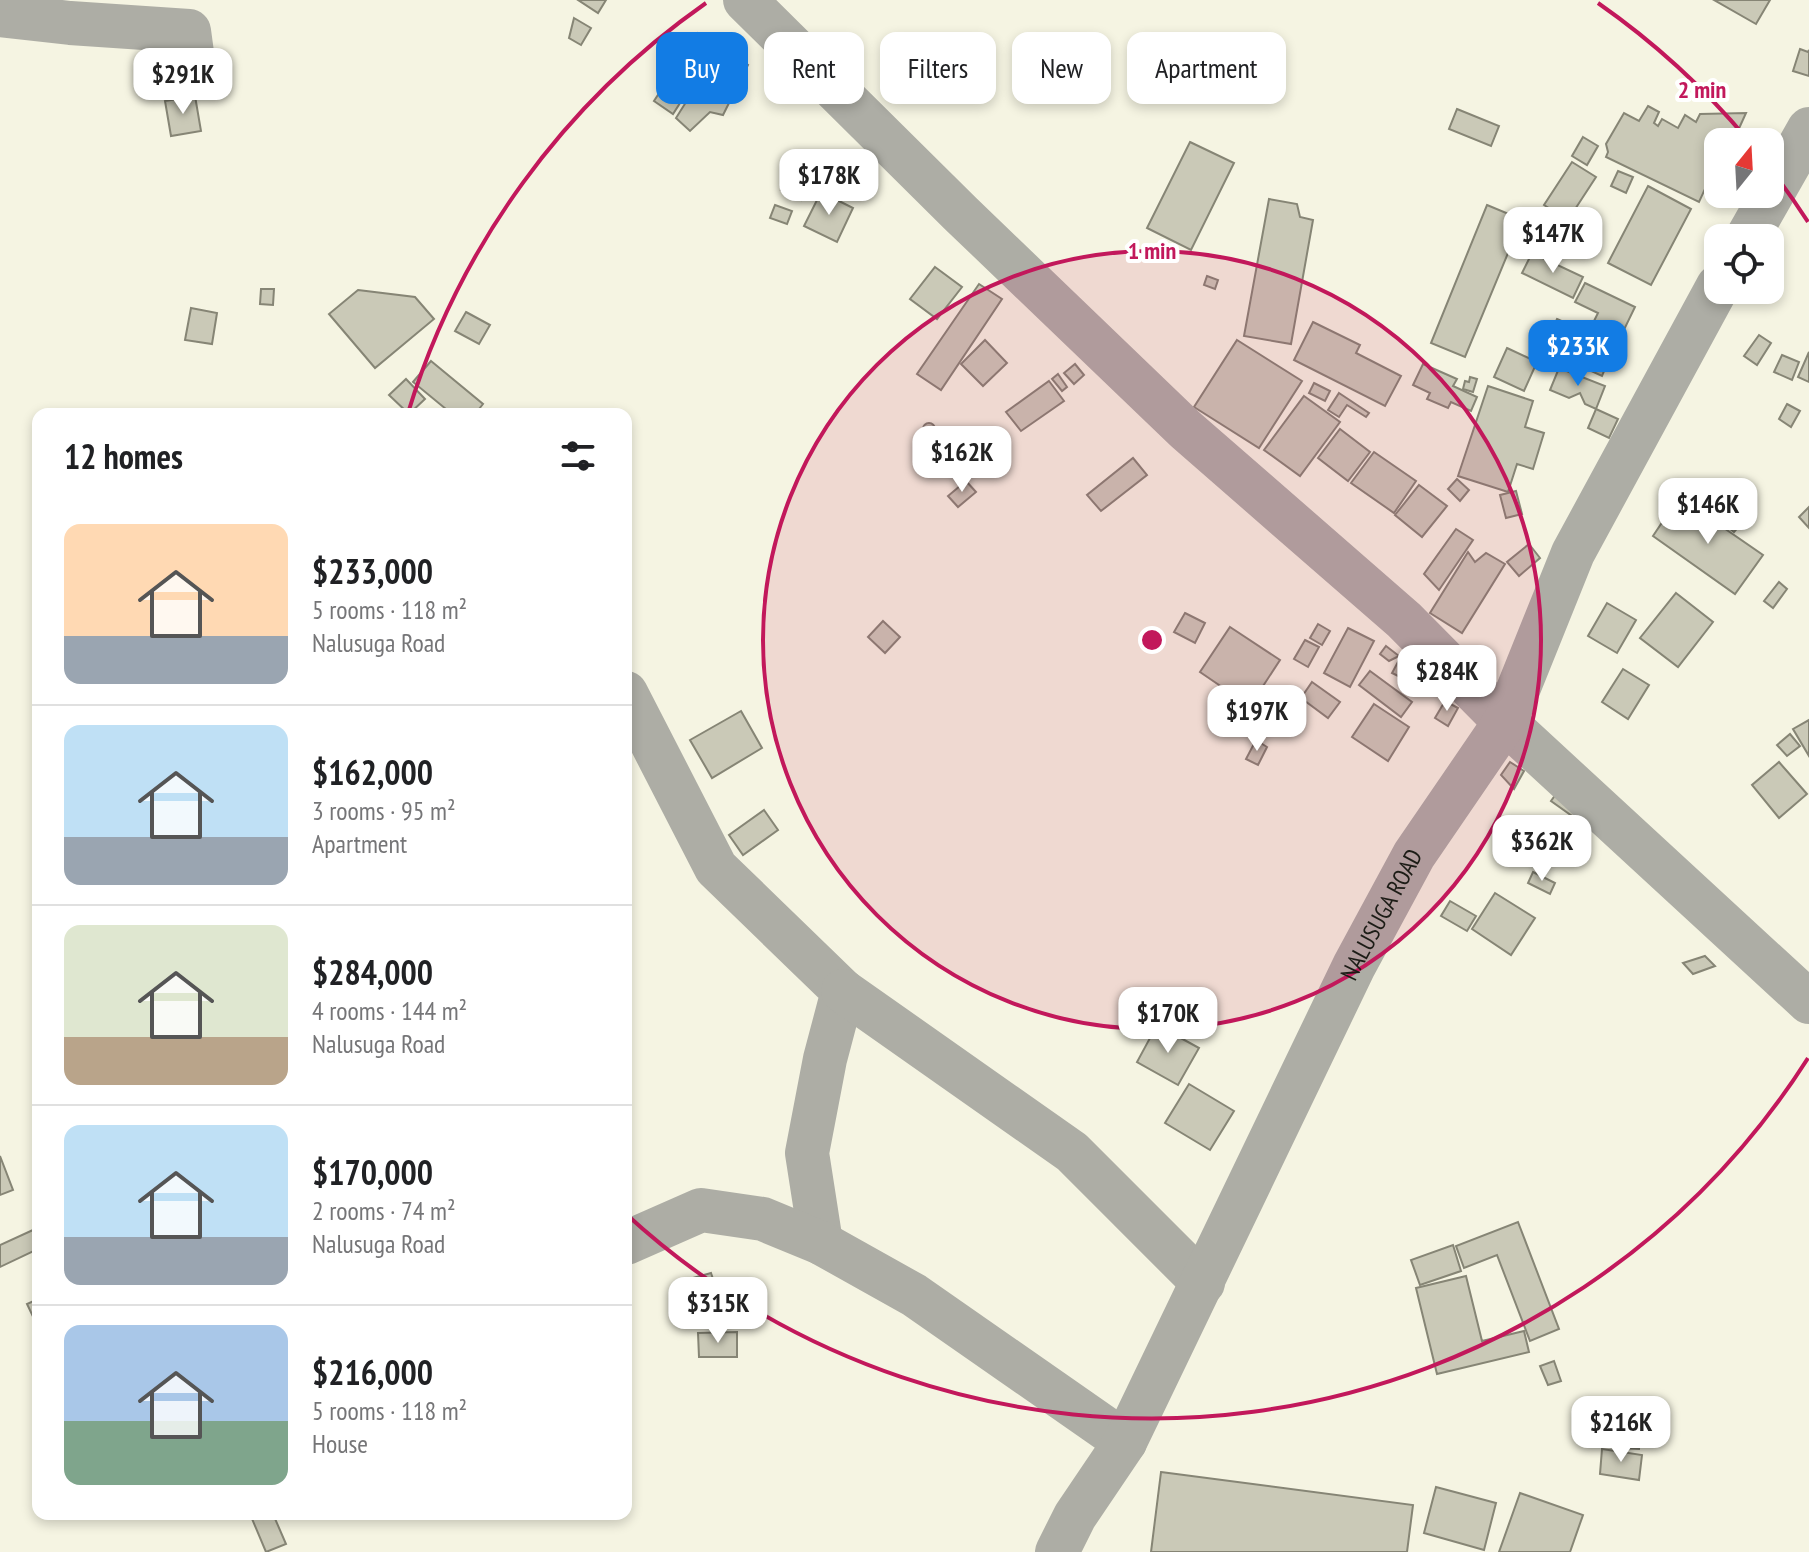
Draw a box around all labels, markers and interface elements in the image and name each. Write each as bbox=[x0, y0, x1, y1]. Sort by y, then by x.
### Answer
chip: Buy bbox=[656, 32, 748, 104]
chip: Rent bbox=[764, 32, 864, 104]
chip: Filters bbox=[880, 32, 996, 104]
chip: New bbox=[1012, 32, 1111, 104]
chip: Apartment bbox=[1127, 32, 1286, 104]
pin: $291K bbox=[127, 48, 239, 116]
text: $291K bbox=[151, 57, 215, 90]
text: 2 min bbox=[1678, 74, 1726, 105]
north arrow bbox=[1704, 128, 1784, 208]
map controls bbox=[1704, 128, 1784, 304]
pin: $178K bbox=[773, 149, 885, 217]
text: $178K bbox=[797, 158, 861, 191]
pin: $147K bbox=[1497, 207, 1609, 275]
text: $147K bbox=[1521, 216, 1585, 249]
button: locate bbox=[1704, 224, 1784, 304]
text: 1 min bbox=[1128, 235, 1176, 266]
pin: $233K bbox=[1522, 320, 1634, 388]
text: $233K bbox=[1546, 329, 1610, 362]
pin: $162K bbox=[906, 426, 1018, 494]
text: 12 homes bbox=[64, 434, 183, 478]
icon: filters bbox=[556, 434, 600, 478]
text: $162K bbox=[930, 435, 994, 468]
pin: $146K bbox=[1652, 478, 1764, 546]
text: $146K bbox=[1676, 487, 1740, 520]
text: $233,000 bbox=[312, 549, 433, 593]
icon: home bbox=[128, 556, 224, 652]
text: 5 rooms · 118 m² bbox=[312, 593, 467, 626]
text: Nalusuga Road bbox=[312, 626, 445, 659]
centre of rings bbox=[1138, 626, 1166, 654]
pin: $284K bbox=[1391, 645, 1503, 713]
text: $284K bbox=[1415, 654, 1479, 687]
pin: $197K bbox=[1201, 685, 1313, 753]
text: $197K bbox=[1225, 694, 1289, 727]
text: $162,000 bbox=[312, 750, 433, 794]
icon: home bbox=[128, 757, 224, 853]
text: 3 rooms · 95 m² bbox=[312, 794, 456, 827]
pin: $362K bbox=[1486, 815, 1598, 883]
text: $362K bbox=[1510, 824, 1574, 857]
text: Apartment bbox=[312, 827, 407, 860]
street label: NALUSUGA ROAD bbox=[1333, 844, 1429, 985]
text: $284,000 bbox=[312, 950, 433, 994]
icon: home bbox=[128, 957, 224, 1053]
pin: $170K bbox=[1112, 987, 1224, 1055]
text: 4 rooms · 144 m² bbox=[312, 994, 467, 1027]
text: $170K bbox=[1136, 996, 1200, 1029]
text: Nalusuga Road bbox=[312, 1027, 445, 1060]
text: $170,000 bbox=[312, 1150, 433, 1194]
icon: home bbox=[128, 1157, 224, 1253]
text: 2 rooms · 74 m² bbox=[312, 1194, 456, 1227]
text: Nalusuga Road bbox=[312, 1227, 445, 1260]
pin: $315K bbox=[662, 1277, 774, 1345]
text: $315K bbox=[686, 1286, 750, 1319]
text: $216,000 bbox=[312, 1350, 433, 1394]
icon: home bbox=[128, 1357, 224, 1453]
text: 5 rooms · 118 m² bbox=[312, 1394, 467, 1427]
pin: $216K bbox=[1565, 1396, 1677, 1464]
text: $216K bbox=[1589, 1405, 1653, 1438]
text: House bbox=[312, 1427, 368, 1460]

